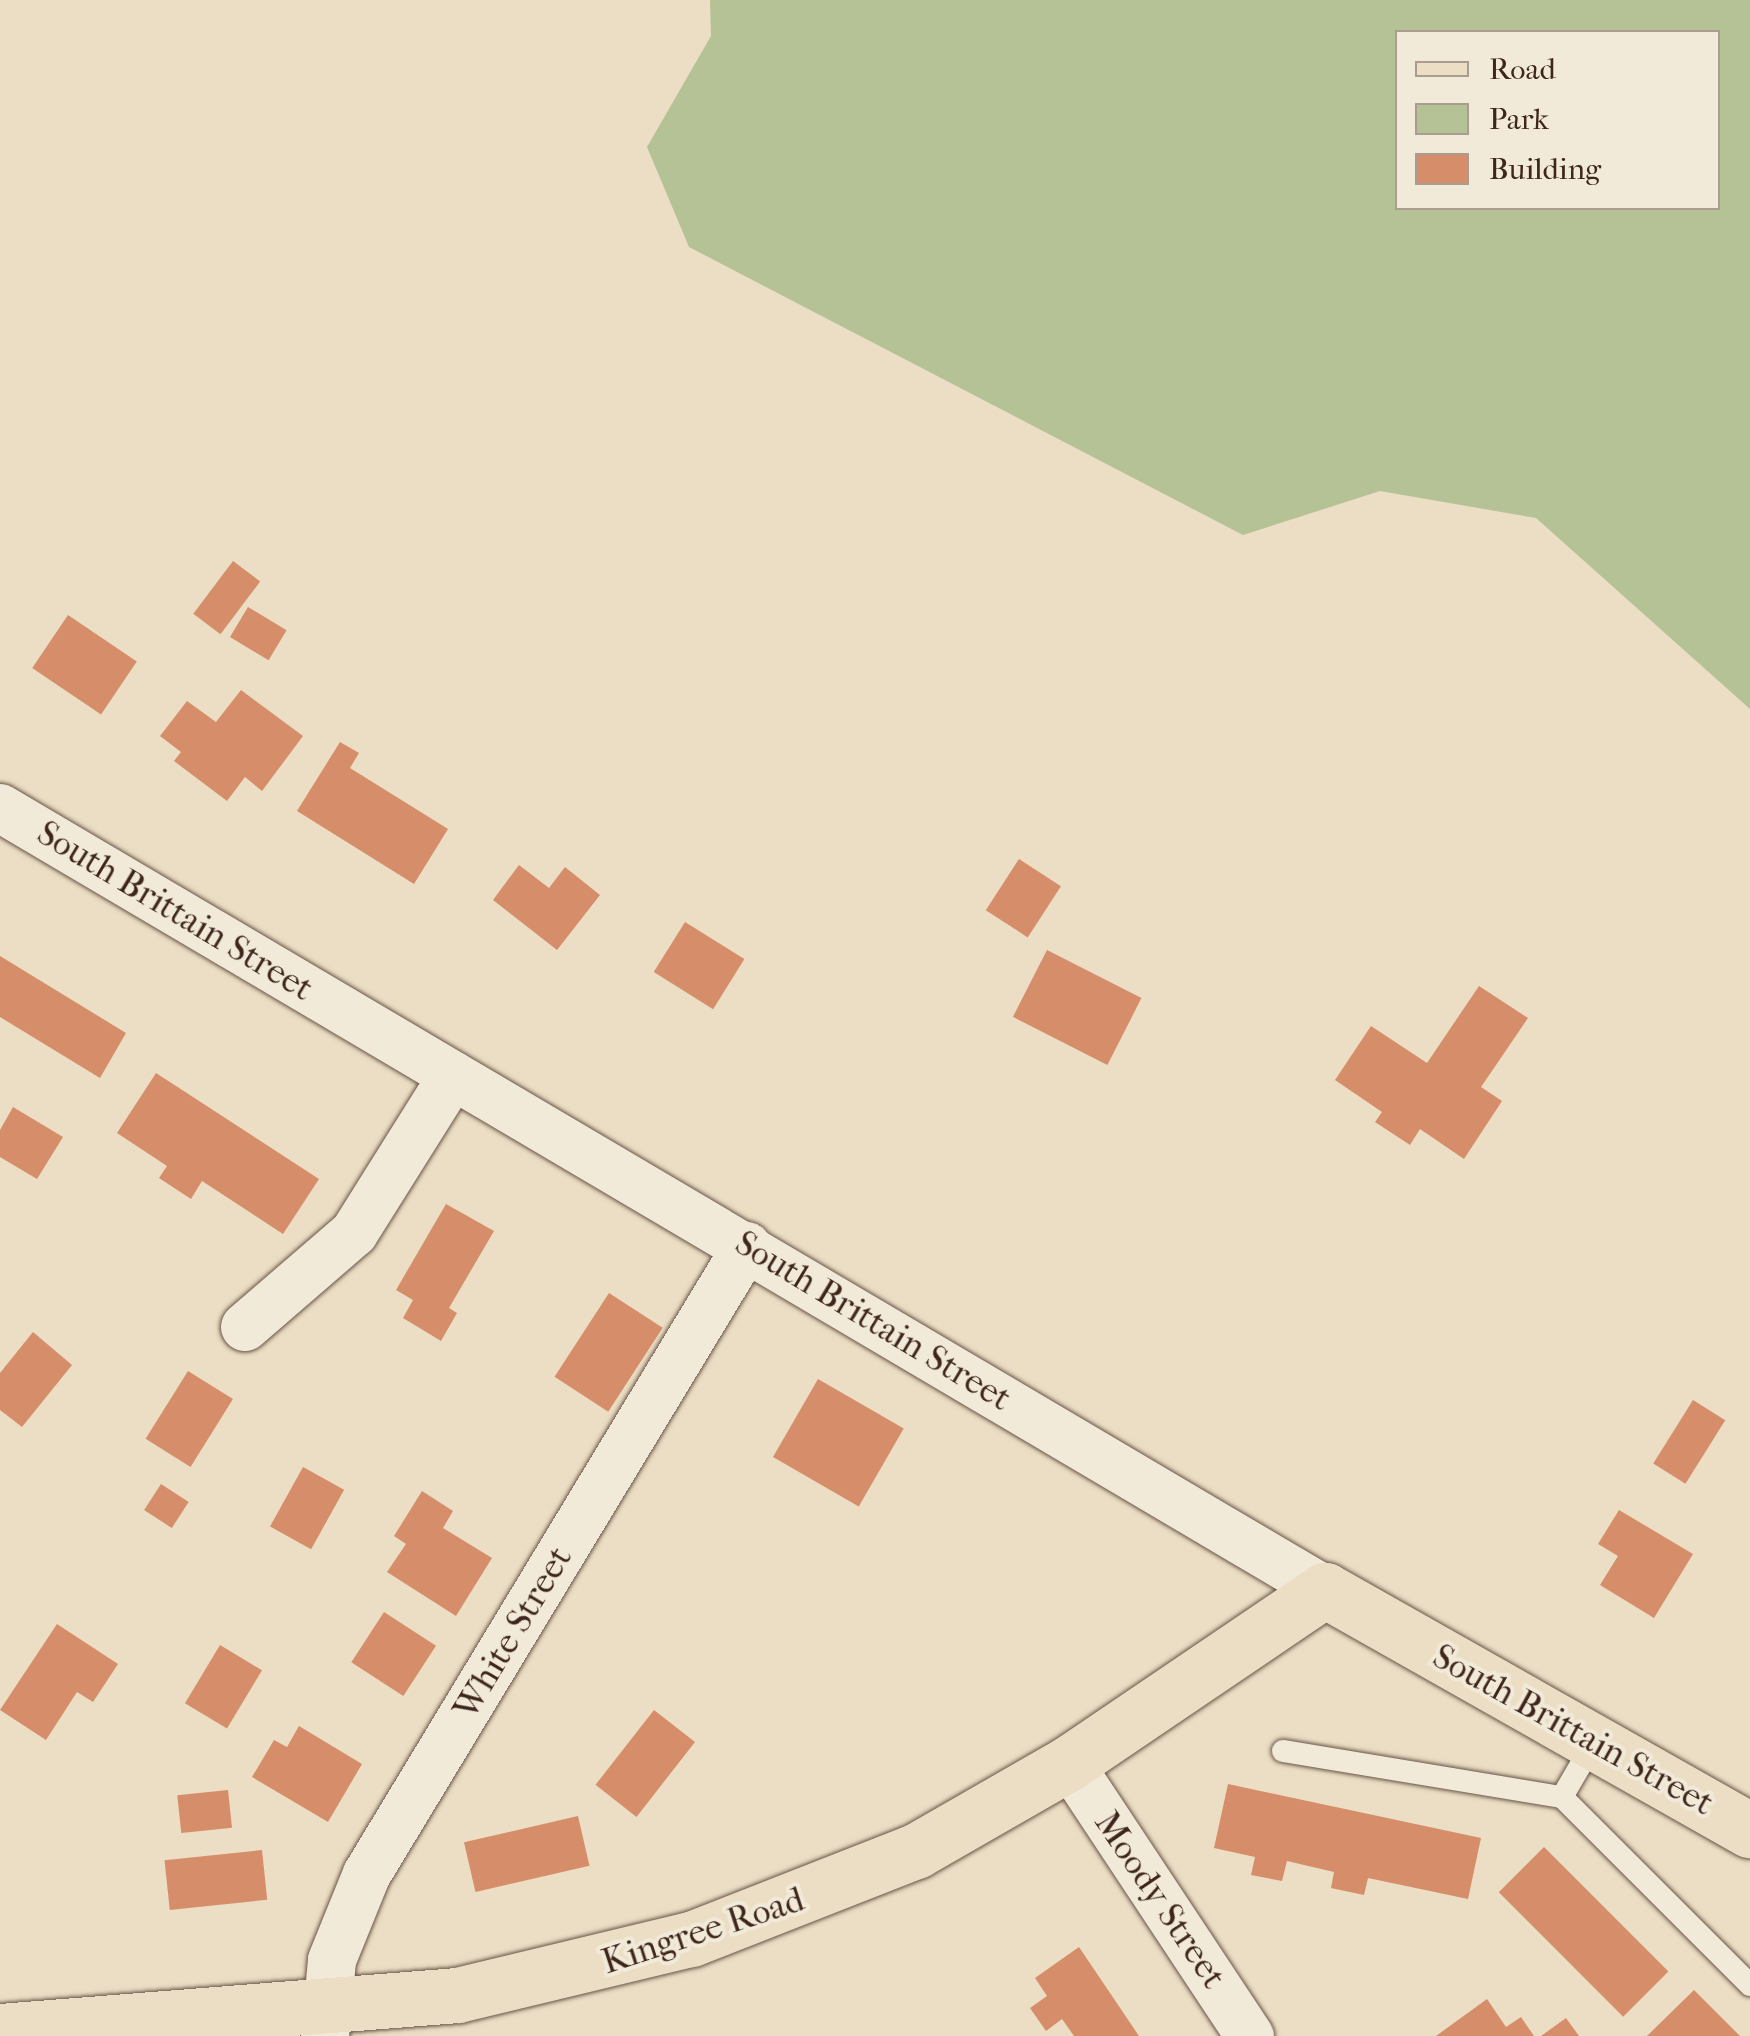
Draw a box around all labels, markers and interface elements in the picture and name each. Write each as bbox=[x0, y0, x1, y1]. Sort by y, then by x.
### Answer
legend bbox=[1395, 30, 1720, 210]
text: Road bbox=[1489, 52, 1556, 87]
text: Park bbox=[1489, 102, 1549, 137]
text: Building bbox=[1489, 152, 1601, 187]
street label: South Brittain Street bbox=[29, 812, 321, 1010]
street label: South Brittain Street bbox=[727, 1222, 1019, 1420]
street label: White Street bbox=[445, 1539, 581, 1727]
street label: South Brittain Street bbox=[1425, 1635, 1721, 1825]
street label: Moody Street bbox=[1085, 1804, 1235, 1996]
street label: Kingree Road bbox=[597, 1879, 809, 1983]

